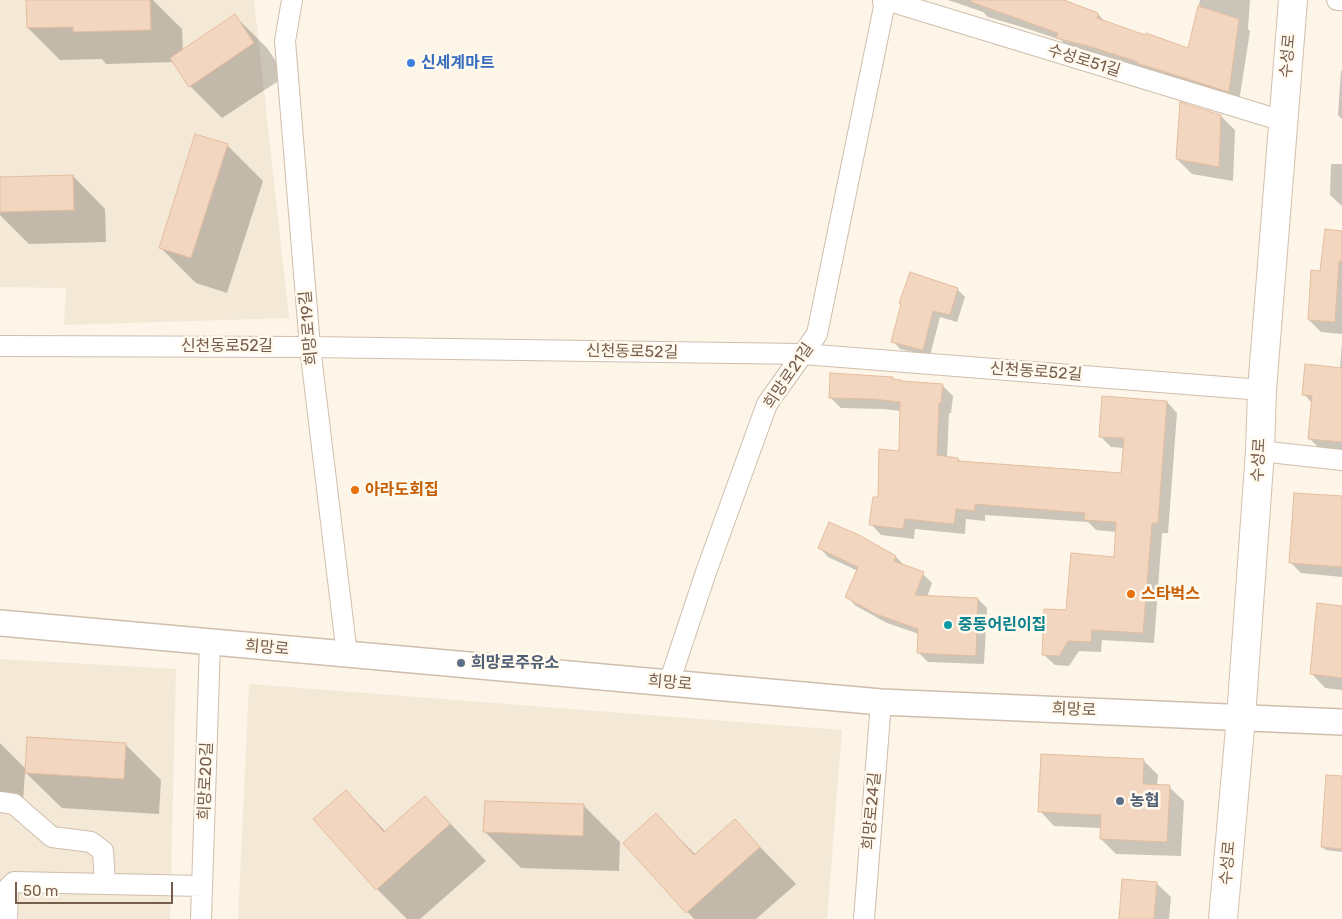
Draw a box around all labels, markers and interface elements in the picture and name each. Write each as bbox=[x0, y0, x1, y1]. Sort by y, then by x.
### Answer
street label: 수성로 bbox=[1277, 33, 1299, 79]
street label: 수성로51길 bbox=[1045, 41, 1123, 81]
place label: 신세계마트 bbox=[421, 53, 495, 73]
marker: 신세계마트 bbox=[405, 57, 417, 69]
street label: 희망로19길 bbox=[296, 290, 322, 366]
street label: 신천동로52길 bbox=[181, 336, 273, 356]
street label: 희망로21길 bbox=[760, 339, 818, 413]
street label: 신천동로52길 bbox=[586, 342, 678, 362]
street label: 신천동로52길 bbox=[989, 359, 1083, 385]
street label: 수성로 bbox=[1248, 437, 1270, 483]
place label: 아라도회집 bbox=[365, 480, 439, 500]
marker: 아라도회집 bbox=[349, 484, 361, 496]
place label: 스타벅스 bbox=[1141, 584, 1200, 604]
marker: 스타벅스 bbox=[1125, 588, 1137, 600]
place label: 중동어린이집 bbox=[958, 615, 1046, 635]
marker: 중동어린이집 bbox=[942, 619, 954, 631]
street label: 희망로 bbox=[244, 637, 290, 659]
place label: 희망로주유소 bbox=[471, 653, 559, 673]
marker: 희망로주유소 bbox=[455, 657, 467, 669]
street label: 희망로 bbox=[647, 672, 693, 694]
street label: 희망로 bbox=[1052, 700, 1096, 720]
street label: 희망로20길 bbox=[195, 741, 217, 821]
street label: 희망로24길 bbox=[859, 771, 885, 851]
place label: 농협 bbox=[1130, 791, 1159, 811]
marker: 농협 bbox=[1114, 795, 1126, 807]
street label: 수성로 bbox=[1217, 840, 1239, 886]
scale bar bbox=[18, 872, 175, 904]
text: 50 m bbox=[23, 882, 58, 900]

